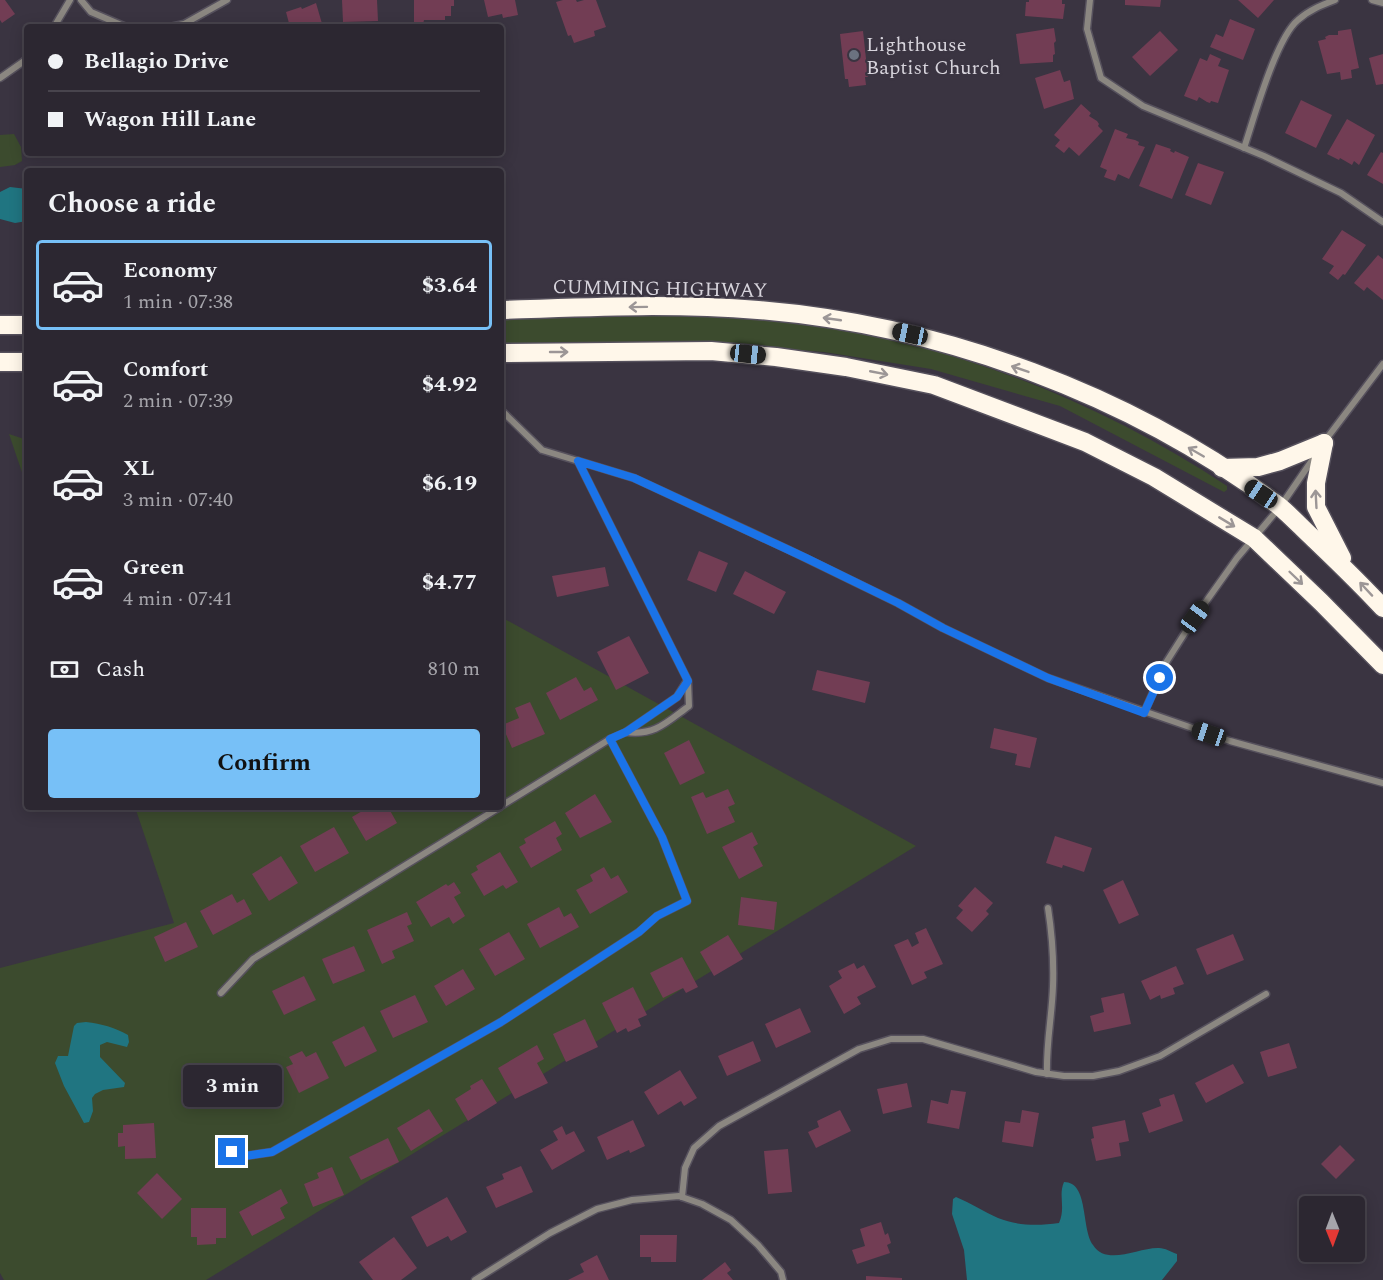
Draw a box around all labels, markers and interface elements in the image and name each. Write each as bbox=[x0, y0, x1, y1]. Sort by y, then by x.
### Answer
place label: Lighthouse Baptist Church bbox=[866, 30, 1001, 83]
text: Bellagio Drive bbox=[84, 45, 229, 78]
marker: Lighthouse Baptist Church bbox=[847, 48, 861, 62]
text: Wagon Hill Lane bbox=[84, 103, 256, 136]
text: Choose a ride bbox=[48, 183, 216, 225]
text: Economy bbox=[123, 254, 216, 287]
icon: car bbox=[51, 258, 105, 312]
text: $3.64 bbox=[422, 269, 477, 302]
street label: CUMMING HIGHWAY bbox=[552, 272, 768, 306]
text: 1 min · 07:38 bbox=[123, 287, 233, 317]
one-way arrow bbox=[629, 301, 649, 313]
one-way arrow bbox=[823, 313, 843, 324]
car bbox=[891, 321, 929, 347]
car bbox=[729, 343, 767, 365]
one-way arrow bbox=[549, 346, 569, 358]
text: Comfort bbox=[123, 353, 208, 386]
icon: car bbox=[51, 357, 105, 411]
one-way arrow bbox=[1011, 363, 1030, 374]
text: $4.92 bbox=[422, 368, 477, 401]
one-way arrow bbox=[869, 368, 888, 379]
text: 2 min · 07:39 bbox=[123, 386, 233, 416]
one-way arrow bbox=[1188, 446, 1206, 457]
text: XL bbox=[123, 452, 154, 485]
icon: car bbox=[51, 456, 105, 510]
text: $6.19 bbox=[422, 467, 477, 500]
car bbox=[1241, 476, 1281, 512]
text: 3 min · 07:40 bbox=[123, 485, 233, 515]
one-way arrow bbox=[1311, 490, 1322, 509]
one-way arrow bbox=[1218, 516, 1235, 528]
text: Green bbox=[123, 551, 185, 584]
icon: car bbox=[51, 555, 105, 609]
text: $4.77 bbox=[422, 566, 477, 599]
one-way arrow bbox=[1289, 571, 1304, 586]
one-way arrow bbox=[1359, 582, 1373, 597]
text: 4 min · 07:41 bbox=[123, 584, 233, 614]
car bbox=[1177, 597, 1213, 637]
icon: cash bbox=[48, 653, 81, 686]
text: Cash bbox=[96, 653, 145, 686]
text: 810 m bbox=[428, 654, 480, 684]
route start bbox=[1146, 664, 1173, 691]
car bbox=[1189, 720, 1229, 748]
button: Confirm bbox=[48, 729, 480, 798]
callout: 3 min bbox=[182, 1065, 282, 1107]
text: 3 min bbox=[206, 1071, 259, 1101]
route end bbox=[218, 1138, 245, 1165]
north arrow bbox=[1299, 1196, 1365, 1262]
map controls bbox=[1299, 1196, 1365, 1262]

